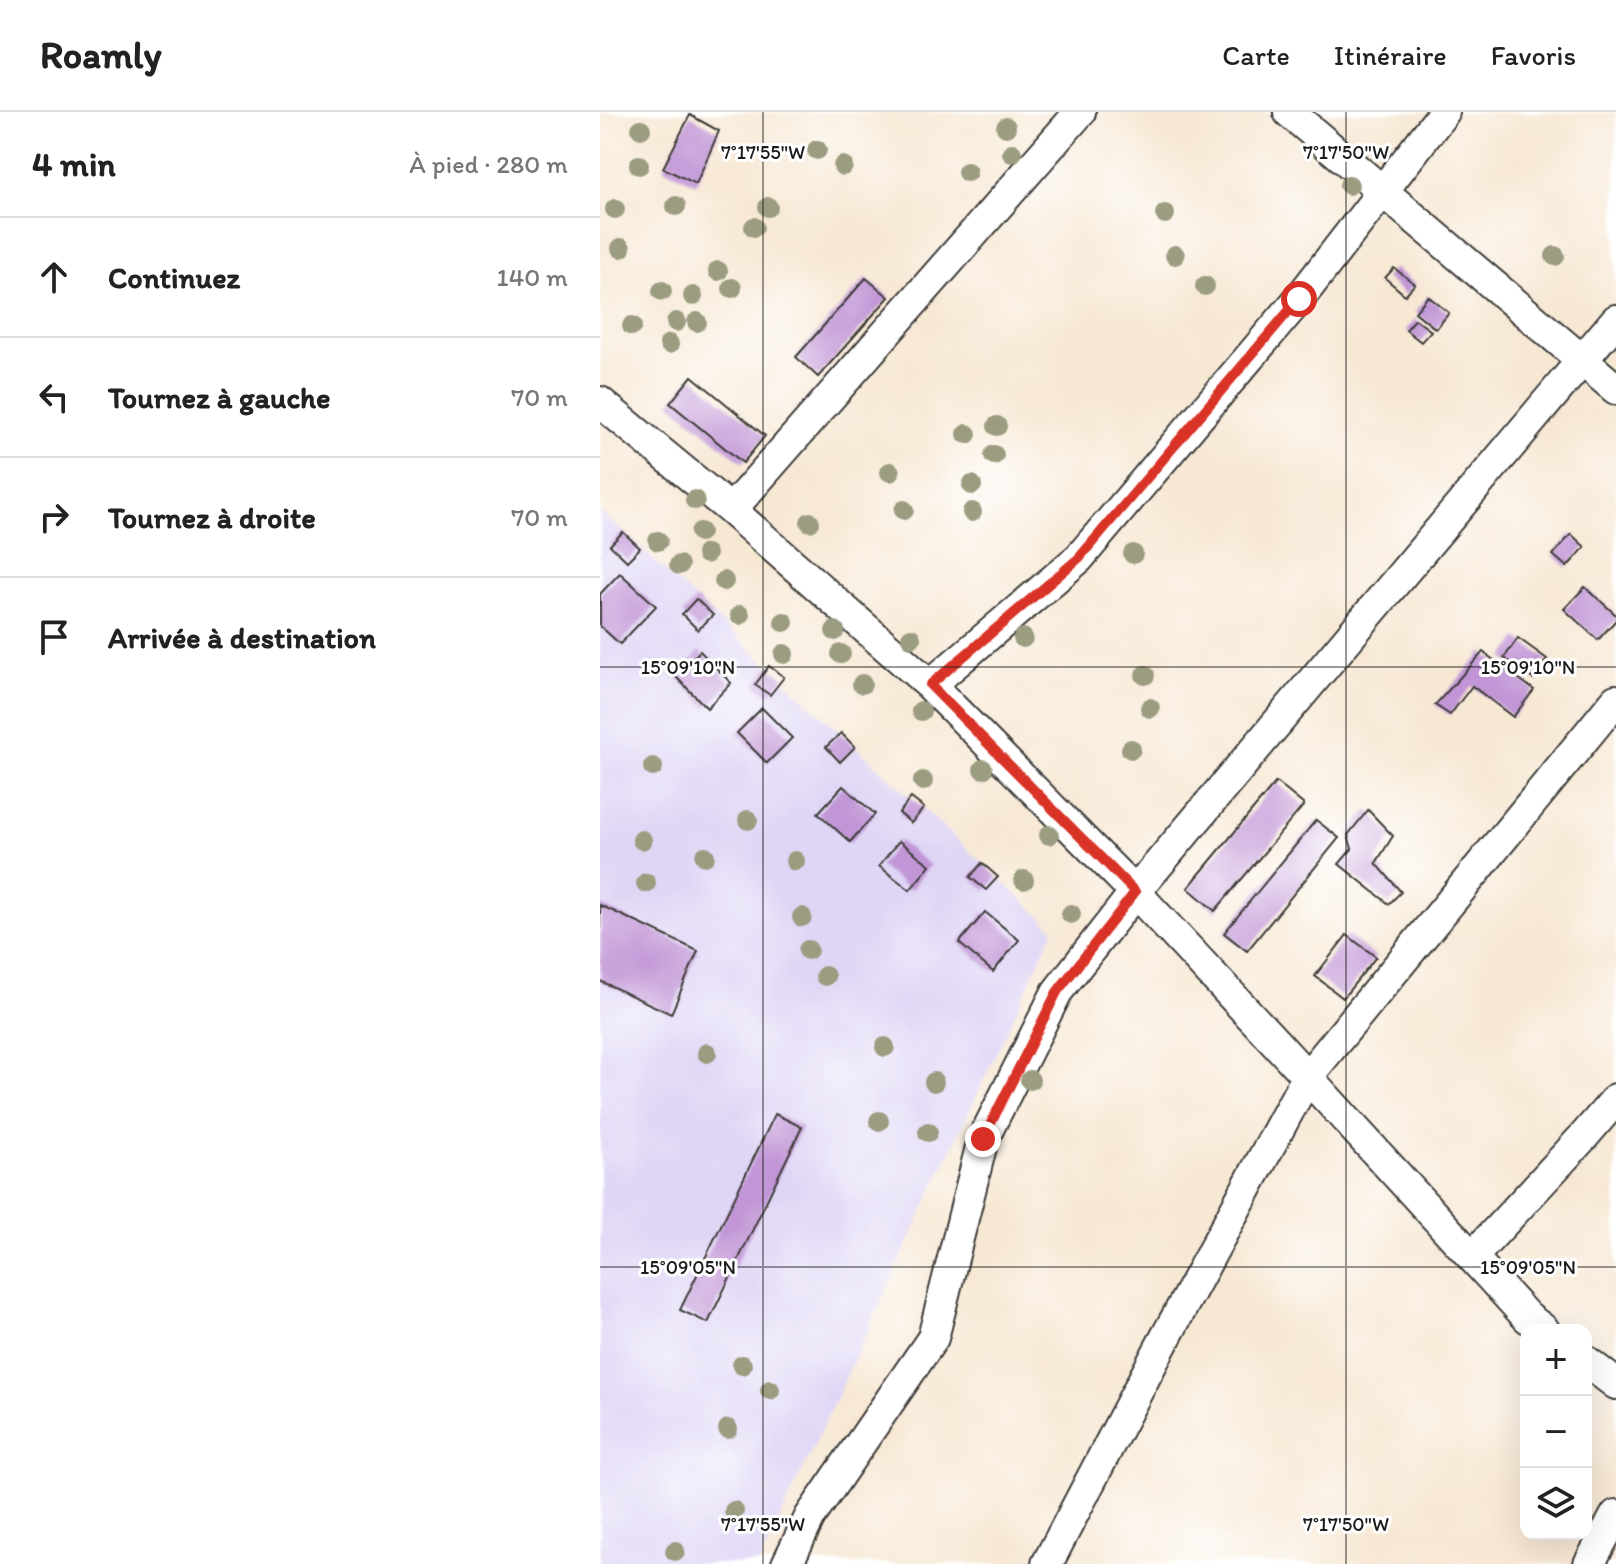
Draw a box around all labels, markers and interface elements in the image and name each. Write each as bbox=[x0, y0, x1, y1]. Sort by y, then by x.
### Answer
text: Roamly bbox=[40, 32, 162, 78]
text: Carte bbox=[1222, 38, 1290, 72]
text: Itinéraire bbox=[1334, 38, 1447, 72]
text: Favoris bbox=[1491, 38, 1576, 72]
text: 7°17'55"W bbox=[721, 140, 805, 164]
text: 7°17'50"W bbox=[1303, 140, 1389, 164]
text: 4 min bbox=[32, 144, 116, 185]
text: À pied · 280 m bbox=[409, 148, 568, 180]
icon: ahead bbox=[32, 255, 76, 299]
text: Continuez bbox=[108, 259, 240, 296]
text: 140 m bbox=[497, 261, 568, 293]
route start bbox=[1281, 281, 1317, 317]
icon: left bbox=[32, 375, 76, 419]
text: Tournez à gauche bbox=[108, 379, 330, 416]
text: 70 m bbox=[511, 381, 568, 413]
icon: right bbox=[32, 495, 76, 539]
text: Tournez à droite bbox=[108, 499, 316, 536]
text: 70 m bbox=[511, 501, 568, 533]
icon: arrive bbox=[32, 615, 76, 659]
text: Arrivée à destination bbox=[108, 619, 376, 656]
text: 15°09'10"N bbox=[641, 655, 735, 679]
text: 15°09'10"N bbox=[1481, 655, 1575, 679]
route end bbox=[965, 1121, 1001, 1157]
text: 15°09'05"N bbox=[640, 1255, 736, 1279]
text: 15°09'05"N bbox=[1480, 1255, 1576, 1279]
map controls bbox=[1520, 1324, 1592, 1540]
button: + bbox=[1520, 1324, 1592, 1396]
button: − bbox=[1520, 1396, 1592, 1468]
button: layers bbox=[1520, 1468, 1592, 1540]
text: 7°17'55"W bbox=[721, 1512, 805, 1536]
text: 7°17'50"W bbox=[1303, 1512, 1389, 1536]

